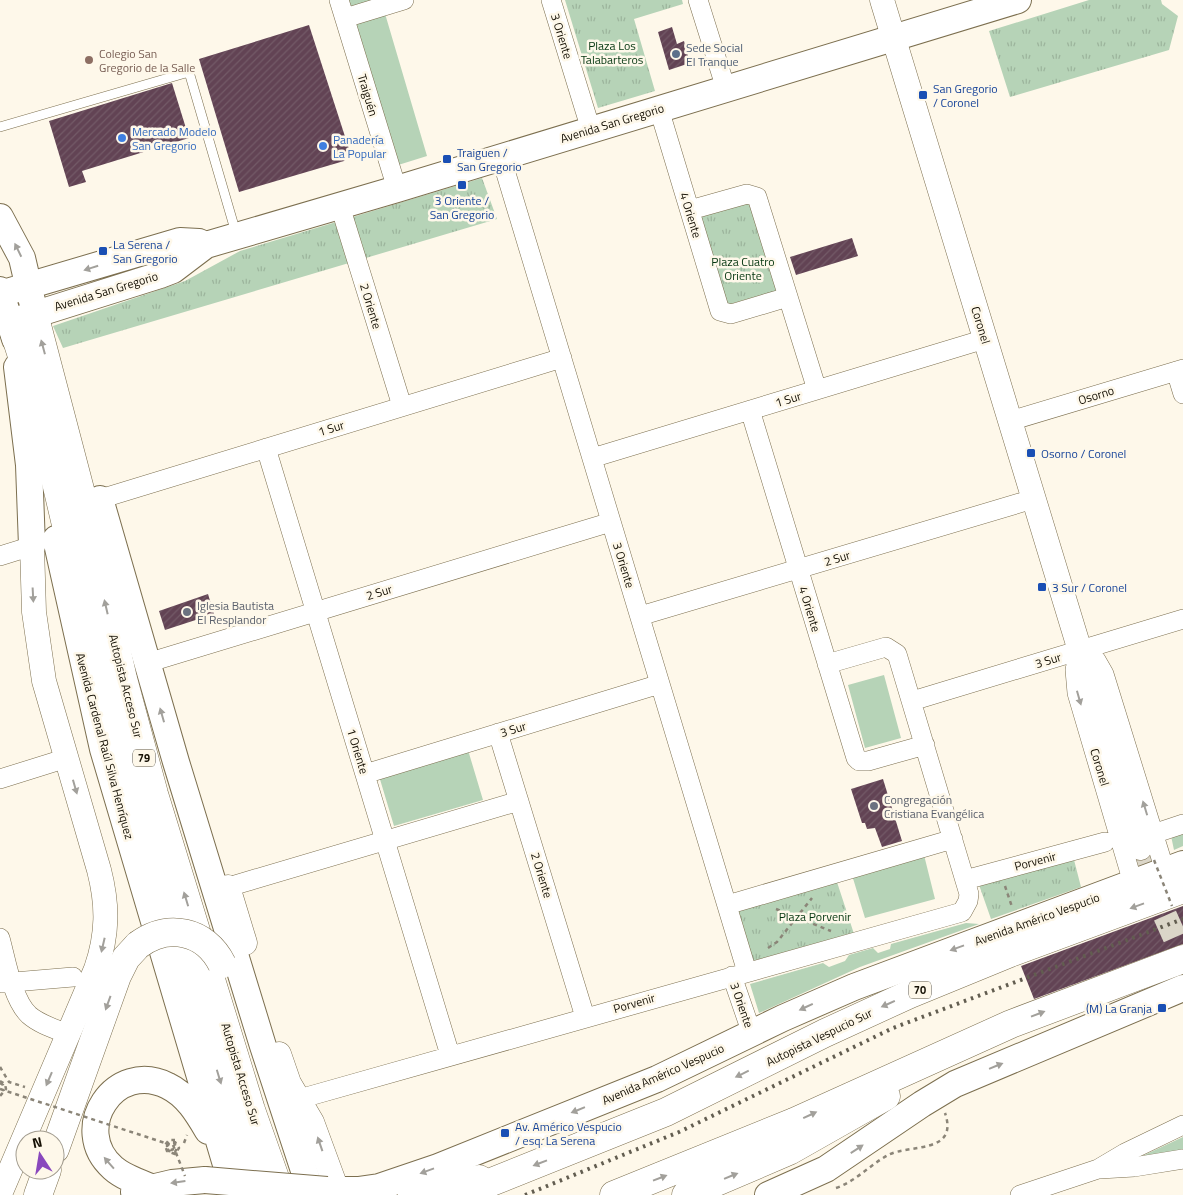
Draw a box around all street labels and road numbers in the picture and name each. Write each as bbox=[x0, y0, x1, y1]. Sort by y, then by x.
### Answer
street label: 3 Oriente bbox=[546, 11, 578, 61]
street label: Traiguén bbox=[353, 72, 383, 118]
street label: Avenida San Gregorio bbox=[558, 98, 666, 148]
street label: 4 Oriente bbox=[675, 190, 707, 240]
street label: Avenida San Gregorio bbox=[52, 266, 160, 316]
street label: 2 Oriente bbox=[355, 281, 387, 331]
street label: Coronel bbox=[966, 304, 996, 346]
street label: Osorno bbox=[1076, 381, 1116, 409]
street label: 1 Sur bbox=[773, 386, 803, 412]
street label: 1 Sur bbox=[316, 415, 346, 441]
street label: 3 Oriente bbox=[608, 540, 640, 590]
street label: 2 Sur bbox=[822, 545, 852, 571]
street label: 2 Sur bbox=[364, 579, 394, 605]
street label: 4 Oriente bbox=[794, 584, 826, 634]
street label: Autopista Acceso Sur bbox=[104, 632, 148, 740]
street label: 3 Sur bbox=[1033, 647, 1063, 673]
street label: Avenida Cardenal Raúl Silva Henríquez bbox=[71, 651, 139, 841]
street label: 3 Sur bbox=[498, 716, 528, 742]
street label: 1 Oriente bbox=[342, 726, 374, 776]
street label: Coronel bbox=[1085, 746, 1115, 788]
road number: 79 bbox=[133, 750, 155, 766]
street label: Porvenir bbox=[1012, 846, 1058, 876]
street label: 2 Oriente bbox=[526, 850, 558, 900]
street label: Avenida Américo Vespucio bbox=[972, 887, 1102, 951]
street label: 3 Oriente bbox=[725, 980, 759, 1030]
road number: 70 bbox=[909, 982, 931, 998]
street label: Porvenir bbox=[611, 988, 657, 1018]
street label: Autopista Vespucio Sur bbox=[763, 1003, 875, 1071]
street label: Autopista Acceso Sur bbox=[216, 1020, 266, 1128]
street label: Avenida Américo Vespucio bbox=[599, 1038, 727, 1110]

